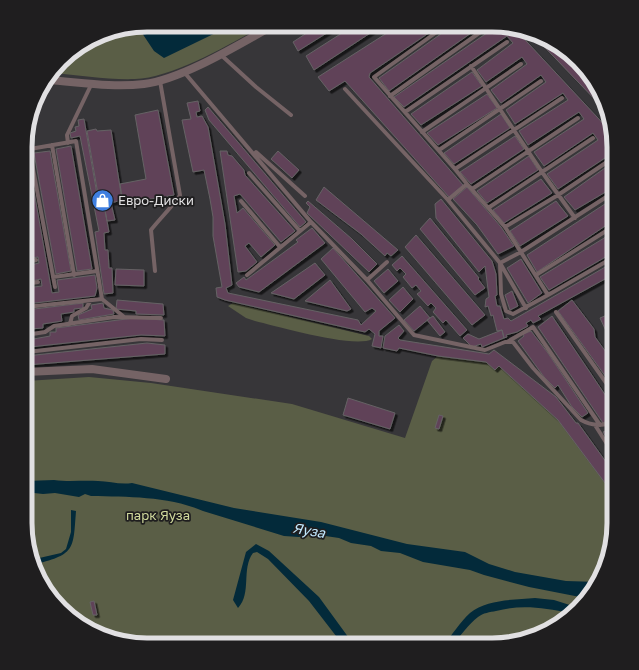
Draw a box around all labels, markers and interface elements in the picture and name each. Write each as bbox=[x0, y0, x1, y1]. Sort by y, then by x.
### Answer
shop icon: Евро-Диски bbox=[90, 187, 116, 213]
place label: Евро-Диски bbox=[118, 192, 194, 208]
park label: парк Яуза bbox=[126, 507, 190, 523]
water label: Яуза bbox=[292, 519, 328, 541]

